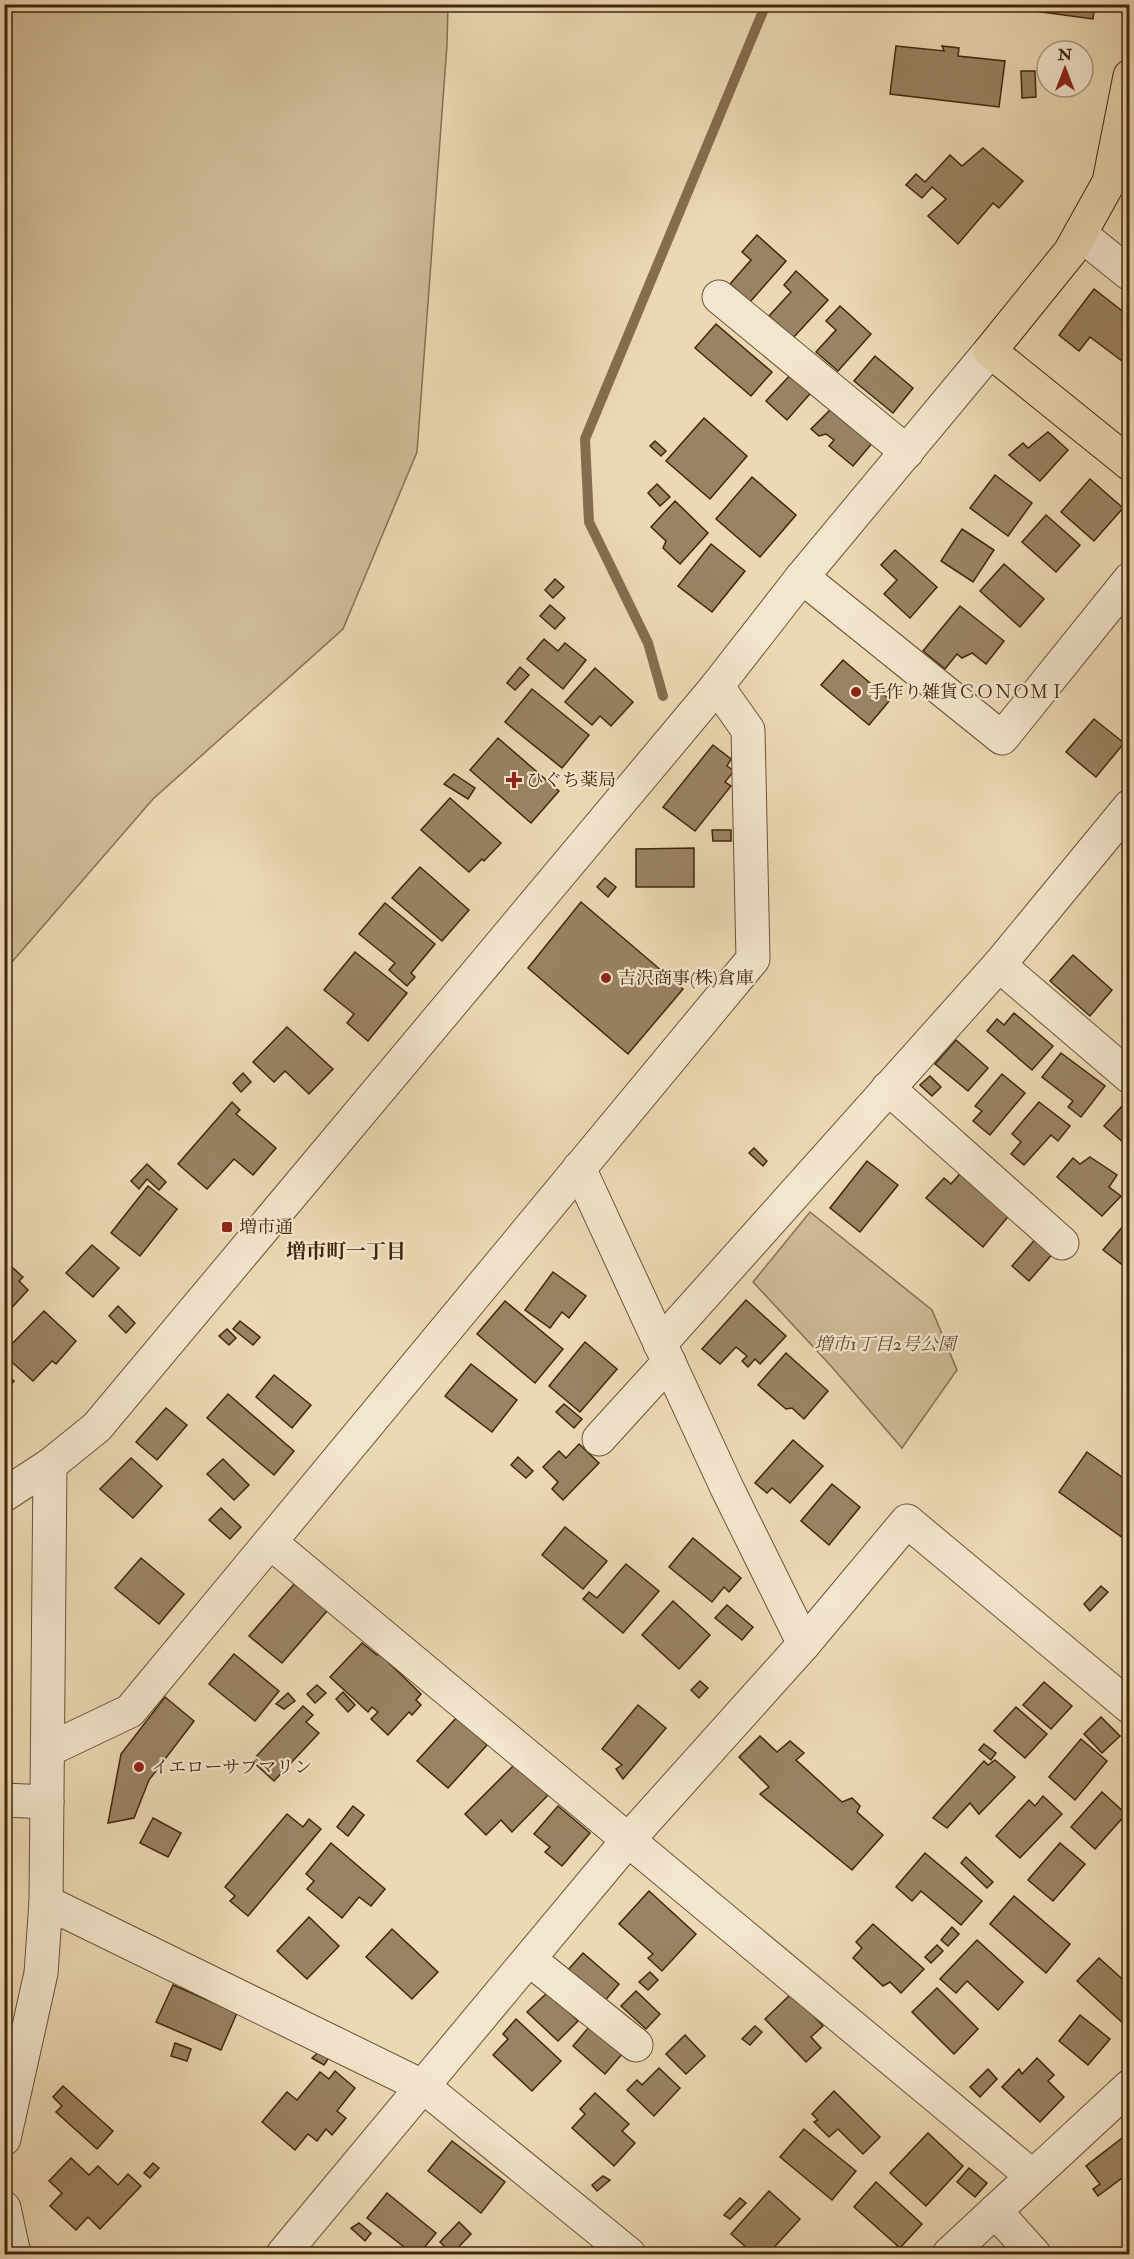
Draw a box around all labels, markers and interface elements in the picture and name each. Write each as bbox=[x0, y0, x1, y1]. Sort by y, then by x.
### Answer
north arrow bbox=[1035, 39, 1095, 99]
text: N bbox=[1057, 45, 1073, 65]
place label: 手作り雑貨ＣＯＮＯＭＩ bbox=[868, 681, 1066, 704]
marker: 手作り雑貨ＣＯＮＯＭＩ bbox=[849, 685, 863, 699]
place label: ひぐち薬局 bbox=[526, 769, 616, 792]
marker: ひぐち薬局 bbox=[507, 773, 521, 787]
place label: 吉沢商事(株)倉庫 bbox=[618, 967, 754, 990]
marker: 吉沢商事(株)倉庫 bbox=[599, 971, 613, 985]
place label: 増市通 bbox=[239, 1216, 293, 1239]
marker: 増市通 bbox=[220, 1220, 234, 1234]
district label: 増市町一丁目 bbox=[286, 1239, 406, 1264]
park label: 増市1丁目2号公園 bbox=[814, 1333, 959, 1356]
place label: イエローサブマリン bbox=[151, 1756, 312, 1779]
marker: イエローサブマリン bbox=[132, 1760, 146, 1774]

